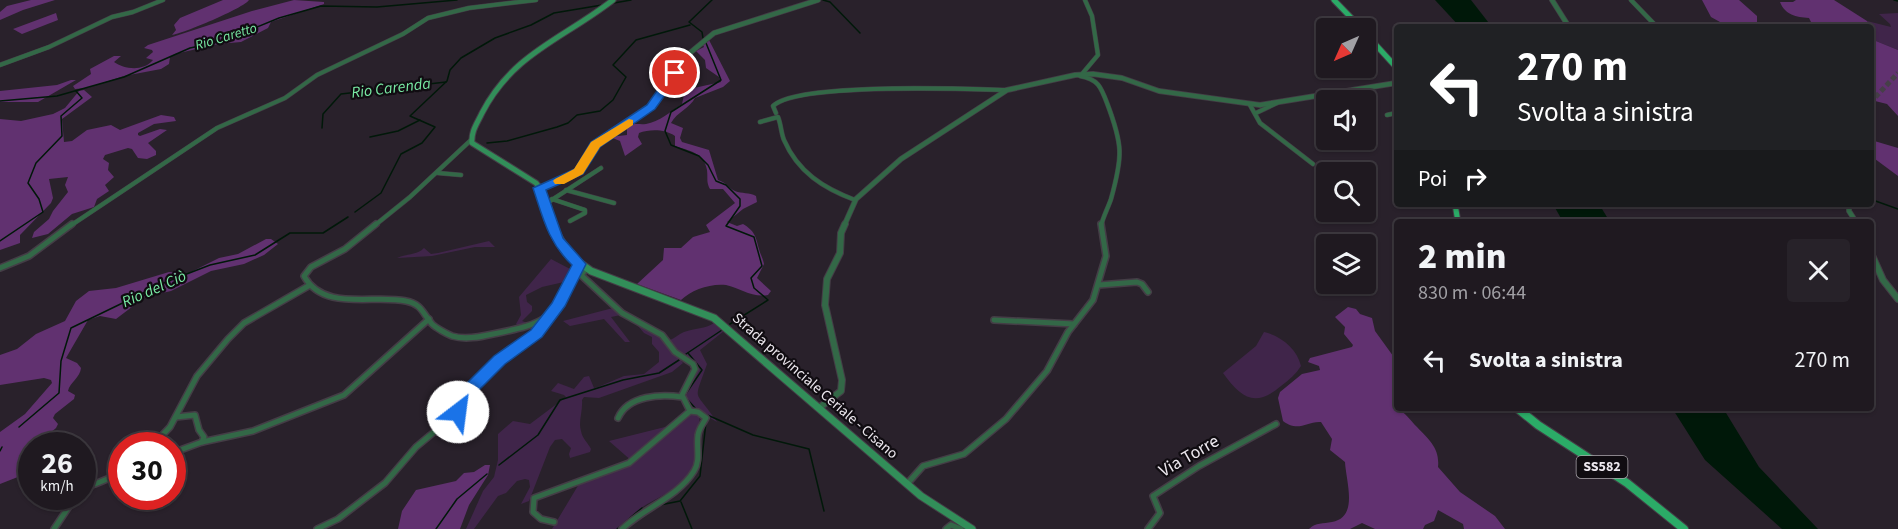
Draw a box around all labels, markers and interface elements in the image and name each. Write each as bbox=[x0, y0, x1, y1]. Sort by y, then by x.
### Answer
water label: Rio Caretto bbox=[193, 18, 259, 56]
north arrow bbox=[1316, 18, 1376, 78]
map controls bbox=[1316, 18, 1376, 294]
text: 270 m bbox=[1517, 37, 1628, 97]
pin bbox=[649, 47, 700, 98]
icon: left bbox=[1418, 48, 1496, 126]
icon: arrive bbox=[658, 56, 691, 89]
water label: Rio Carenda bbox=[350, 72, 432, 104]
button: sound bbox=[1316, 90, 1376, 150]
text: Svolta a sinistra bbox=[1517, 93, 1694, 132]
button: search bbox=[1316, 162, 1376, 222]
icon: right bbox=[1459, 162, 1492, 195]
text: Poi bbox=[1418, 163, 1447, 195]
text: 2 min bbox=[1418, 231, 1506, 282]
button: layers bbox=[1316, 234, 1376, 294]
button: close bbox=[1787, 239, 1850, 302]
water label: Rio del Ciò bbox=[118, 265, 190, 313]
text: 830 m · 06:44 bbox=[1418, 279, 1526, 307]
street label: Strada provinciale Ceriale - Cisano bbox=[728, 308, 902, 464]
icon: left bbox=[1418, 344, 1451, 377]
text: Svolta a sinistra bbox=[1469, 344, 1623, 376]
text: 270 m bbox=[1795, 344, 1850, 376]
position arrow bbox=[426, 380, 490, 444]
street label: Via Torre bbox=[1154, 429, 1224, 483]
speed limit sign: 30 bbox=[108, 432, 186, 510]
text: 26 bbox=[41, 442, 73, 485]
road number: SS582 bbox=[1576, 456, 1628, 478]
text: km/h bbox=[40, 476, 74, 497]

